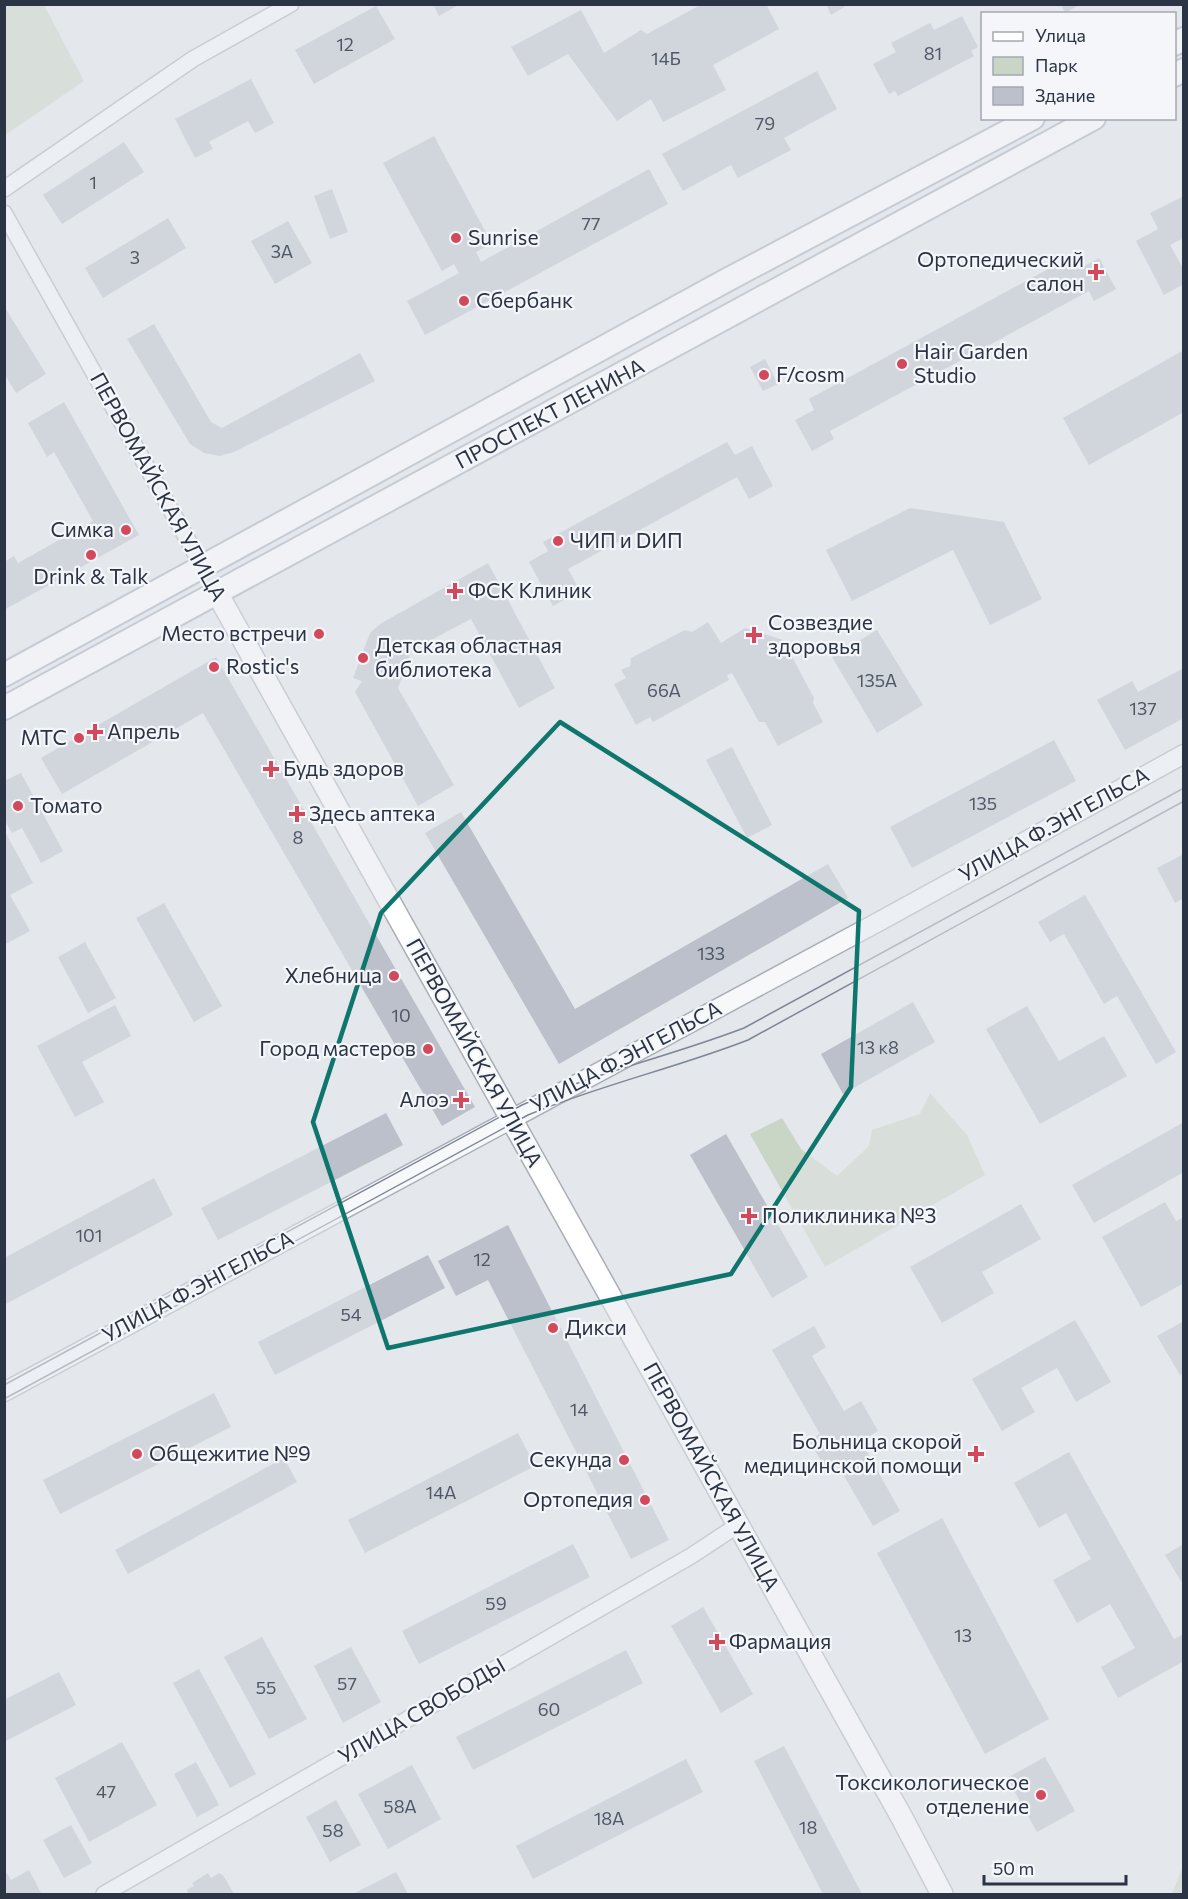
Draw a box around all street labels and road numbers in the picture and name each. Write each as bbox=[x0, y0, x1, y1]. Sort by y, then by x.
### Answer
street label: ПРОСПЕКТ ЛЕНИНА bbox=[451, 352, 648, 473]
street label: ПЕРВОМАЙСКАЯ УЛИЦА bbox=[86, 368, 233, 605]
street label: УЛИЦА Ф.ЭНГЕЛЬСА bbox=[954, 761, 1153, 886]
street label: ПЕРВОМАЙСКАЯ УЛИЦА bbox=[402, 934, 549, 1171]
street label: УЛИЦА Ф.ЭНГЕЛЬСА bbox=[525, 995, 725, 1117]
street label: УЛИЦА Ф.ЭНГЕЛЬСА bbox=[97, 1225, 297, 1347]
street label: ПЕРВОМАЙСКАЯ УЛИЦА bbox=[639, 1358, 786, 1595]
street label: УЛИЦА СВОБОДЫ bbox=[333, 1652, 509, 1768]

